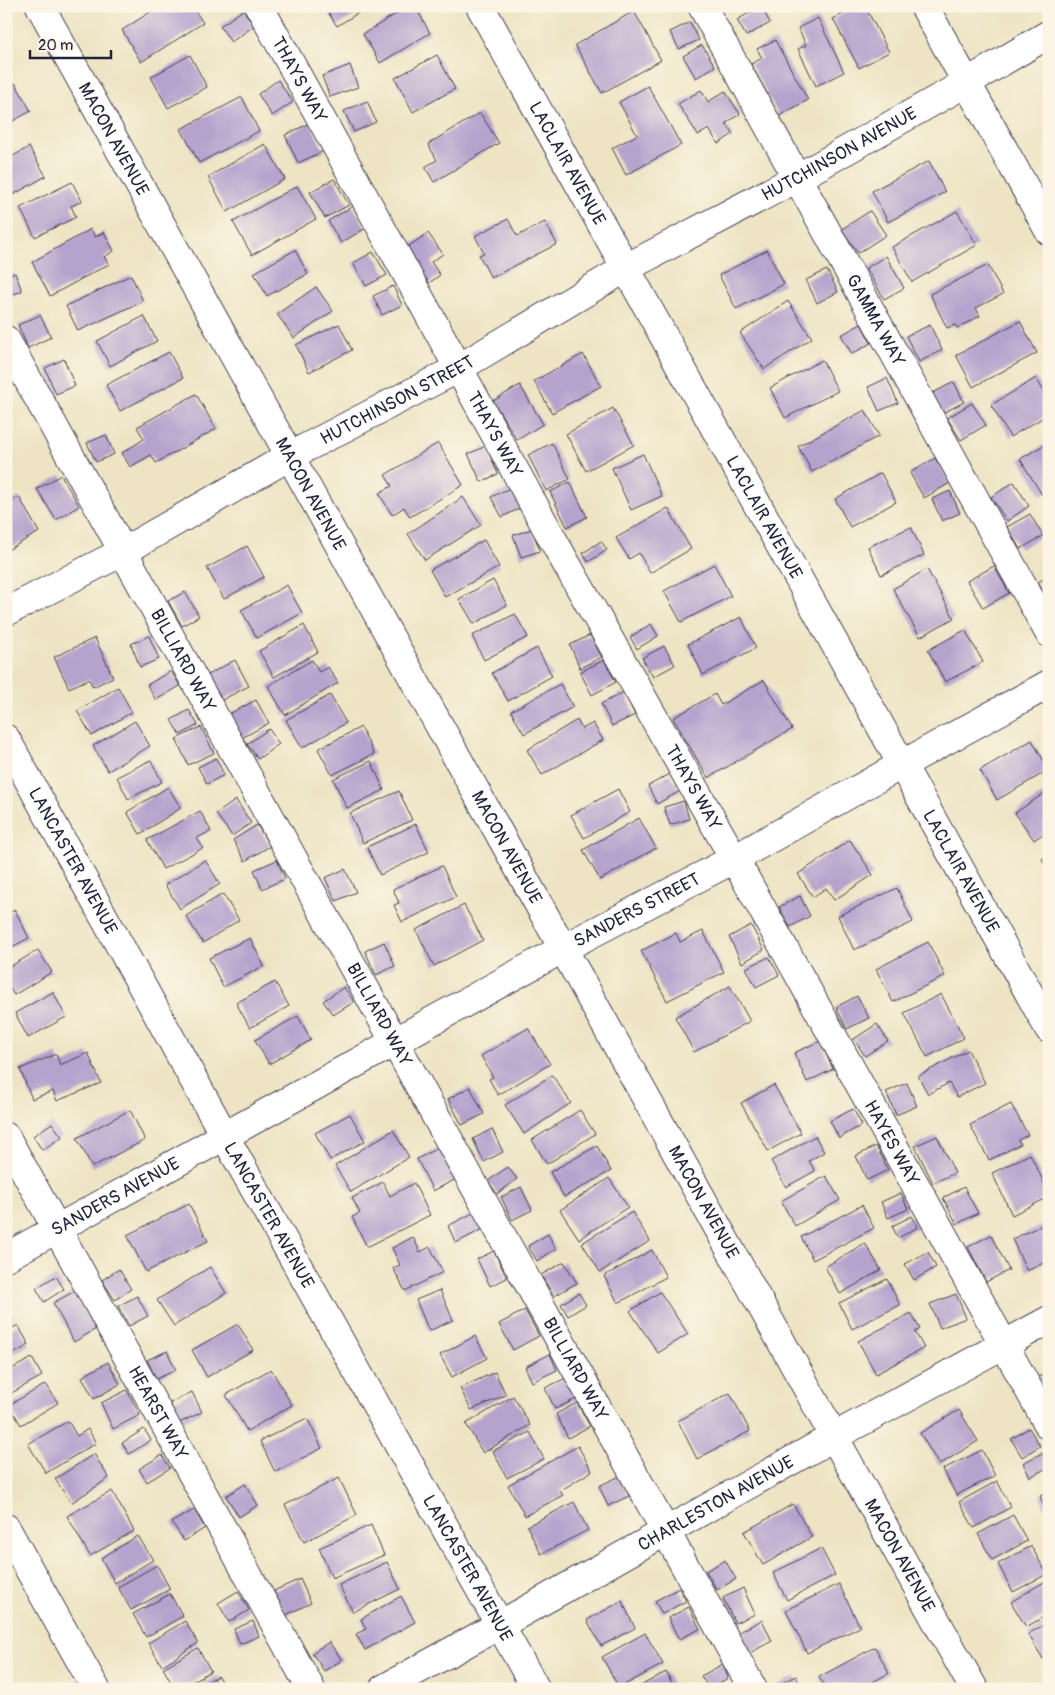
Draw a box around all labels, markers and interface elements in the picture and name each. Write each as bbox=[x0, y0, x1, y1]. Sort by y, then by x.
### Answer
scale bar bbox=[30, 28, 111, 60]
street label: THAYS WAY bbox=[267, 33, 333, 127]
text: 20 m bbox=[38, 36, 73, 55]
street label: MACON AVENUE bbox=[73, 78, 154, 200]
street label: LACLAIR AVENUE bbox=[524, 98, 611, 229]
street label: HUTCHINSON AVENUE bbox=[757, 101, 921, 206]
street label: GAMMA WAY bbox=[841, 270, 911, 371]
street label: HUTCHINSON STREET bbox=[316, 350, 478, 450]
street label: THAYS WAY bbox=[462, 387, 528, 482]
street label: MACON AVENUE bbox=[270, 433, 351, 555]
street label: LACLAIR AVENUE bbox=[721, 452, 808, 583]
street label: BILLIARD WAY bbox=[146, 605, 221, 716]
street label: THAYS WAY bbox=[660, 741, 727, 834]
street label: LANCASTER AVENUE bbox=[23, 783, 123, 938]
street label: MACON AVENUE bbox=[466, 787, 547, 908]
street label: LACLAIR AVENUE bbox=[918, 805, 1005, 937]
street label: SANDERS STREET bbox=[570, 867, 704, 952]
street label: BILLIARD WAY bbox=[342, 959, 418, 1071]
street label: HAYES WAY bbox=[859, 1096, 925, 1190]
street label: LANCASTER AVENUE bbox=[219, 1138, 319, 1292]
street label: MACON AVENUE bbox=[663, 1142, 744, 1263]
street label: SANDERS AVENUE bbox=[47, 1152, 184, 1241]
street label: BILLIARD WAY bbox=[538, 1313, 614, 1425]
street label: HEARST WAY bbox=[123, 1362, 194, 1464]
street label: CHARLESTON AVENUE bbox=[634, 1450, 798, 1556]
street label: LANCASTER AVENUE bbox=[418, 1491, 518, 1645]
street label: MACON AVENUE bbox=[859, 1495, 940, 1616]

